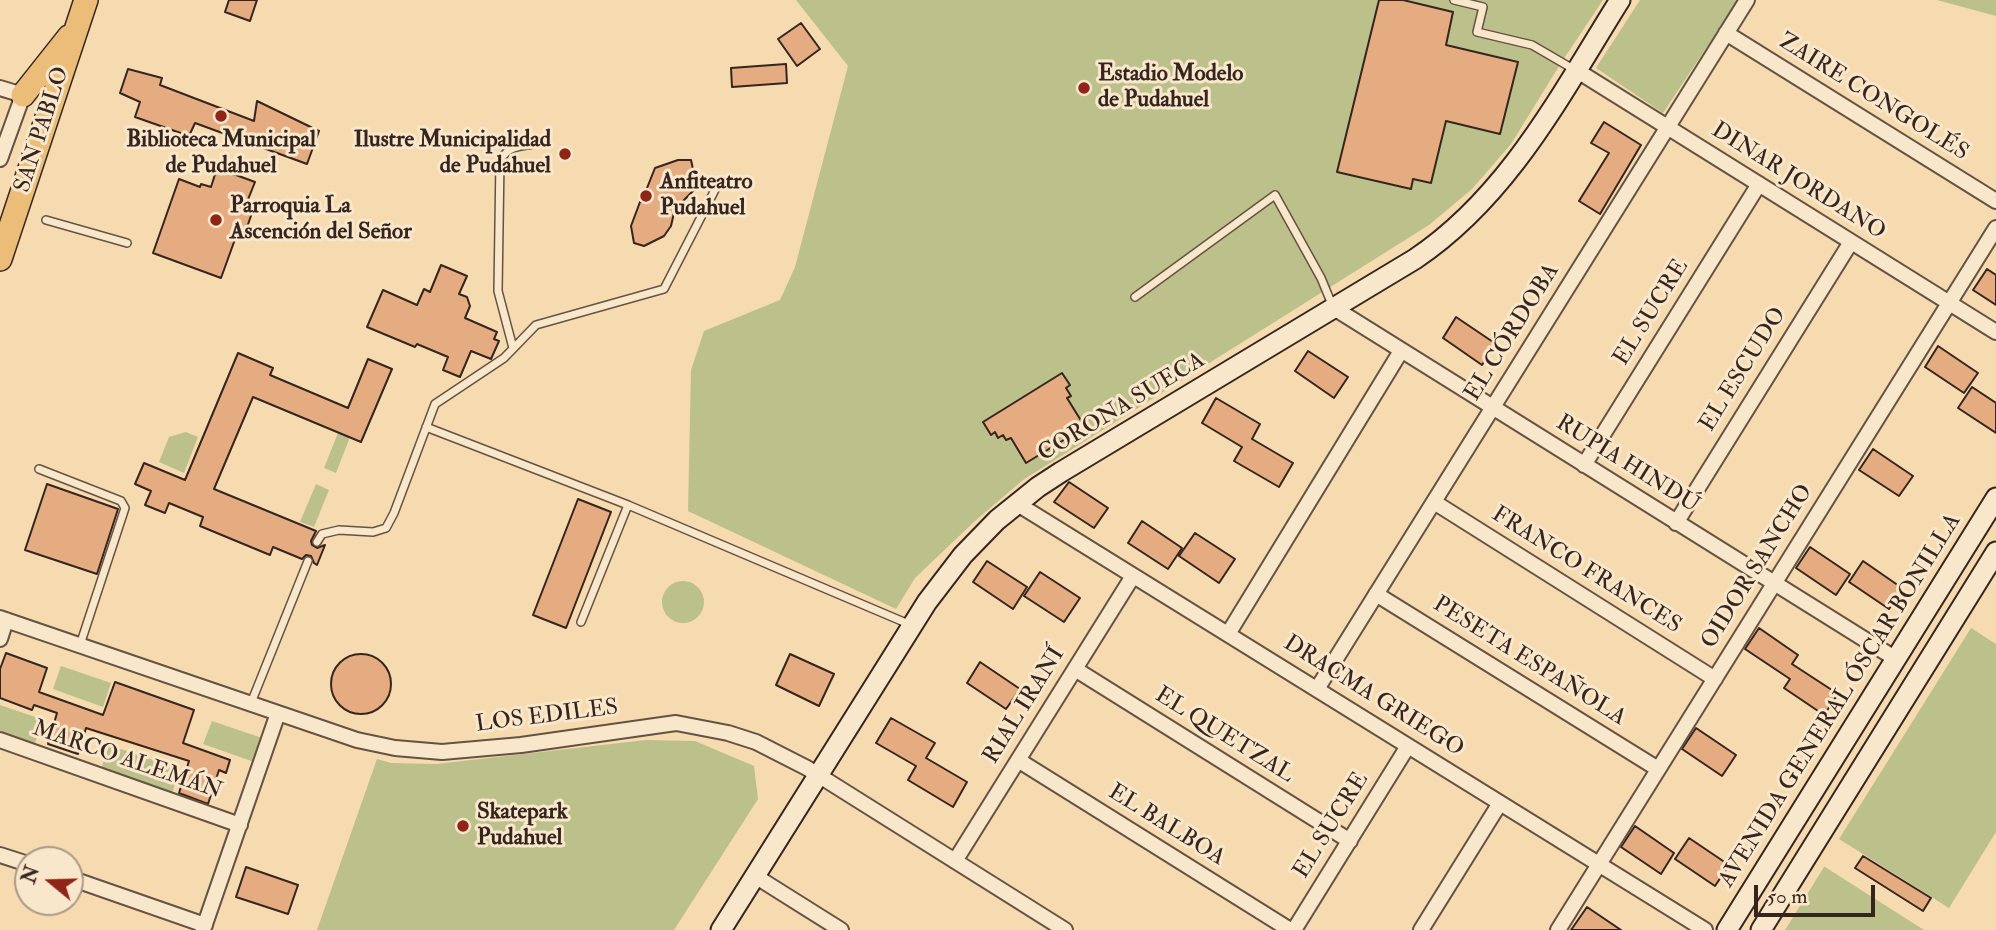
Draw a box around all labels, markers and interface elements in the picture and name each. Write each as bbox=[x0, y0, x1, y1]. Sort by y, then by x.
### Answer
street label: ZAIRE CONGOLÉS bbox=[1773, 28, 1973, 168]
place label: Estadio Modelo de Pudahuel bbox=[1098, 61, 1243, 115]
street label: SAN PABLO bbox=[10, 64, 76, 196]
marker: Estadio Modelo de Pudahuel bbox=[1076, 80, 1092, 96]
marker: Biblioteca Municipal de Pudahuel bbox=[213, 108, 229, 124]
street label: DINAR JORDANO bbox=[1706, 117, 1890, 247]
place label: Biblioteca Municipal de Pudahuel bbox=[126, 127, 316, 181]
place label: Ilustre Municipalidad de Pudahuel bbox=[354, 127, 551, 181]
marker: Ilustre Municipalidad de Pudahuel bbox=[557, 146, 573, 162]
place label: Anfiteatro Pudahuel bbox=[660, 169, 753, 223]
marker: Anfiteatro Pudahuel bbox=[638, 188, 654, 204]
place label: Parroquia La Ascención del Señor bbox=[230, 193, 412, 247]
marker: Parroquia La Ascención del Señor bbox=[208, 212, 224, 228]
street label: EL SUCRE bbox=[1609, 255, 1695, 371]
street label: EL CÓRDOBA bbox=[1460, 259, 1566, 407]
street label: EL ESCUDO bbox=[1695, 303, 1793, 437]
street label: CORONA SUECA bbox=[1034, 347, 1210, 469]
street label: RUPIA HINDÚ bbox=[1550, 410, 1704, 520]
street label: OIDOR SANCHO bbox=[1696, 480, 1820, 654]
street label: FRANCO FRANCES bbox=[1486, 501, 1686, 641]
street label: AVENIDA GENERAL ÓSCAR BONILLA bbox=[1714, 509, 1968, 893]
street label: PESETA ESPAÑOLA bbox=[1427, 591, 1631, 733]
street label: DRACMA GRIEGO bbox=[1278, 630, 1468, 764]
street label: RIAL IRANÍ bbox=[978, 643, 1072, 769]
street label: EL QUETZAL bbox=[1149, 682, 1299, 790]
street label: LOS EDILES bbox=[474, 695, 620, 739]
street label: MARCO ALEMÁN bbox=[29, 716, 225, 806]
street label: EL SUCRE bbox=[1289, 768, 1375, 884]
street label: EL BALBOA bbox=[1102, 779, 1230, 873]
place label: Skatepark Pudahuel bbox=[477, 799, 568, 853]
marker: Skatepark Pudahuel bbox=[455, 818, 471, 834]
north arrow bbox=[14, 846, 84, 916]
text: N bbox=[17, 863, 45, 887]
scale bar bbox=[1758, 870, 1879, 914]
text: 50 m bbox=[1767, 883, 1808, 910]

